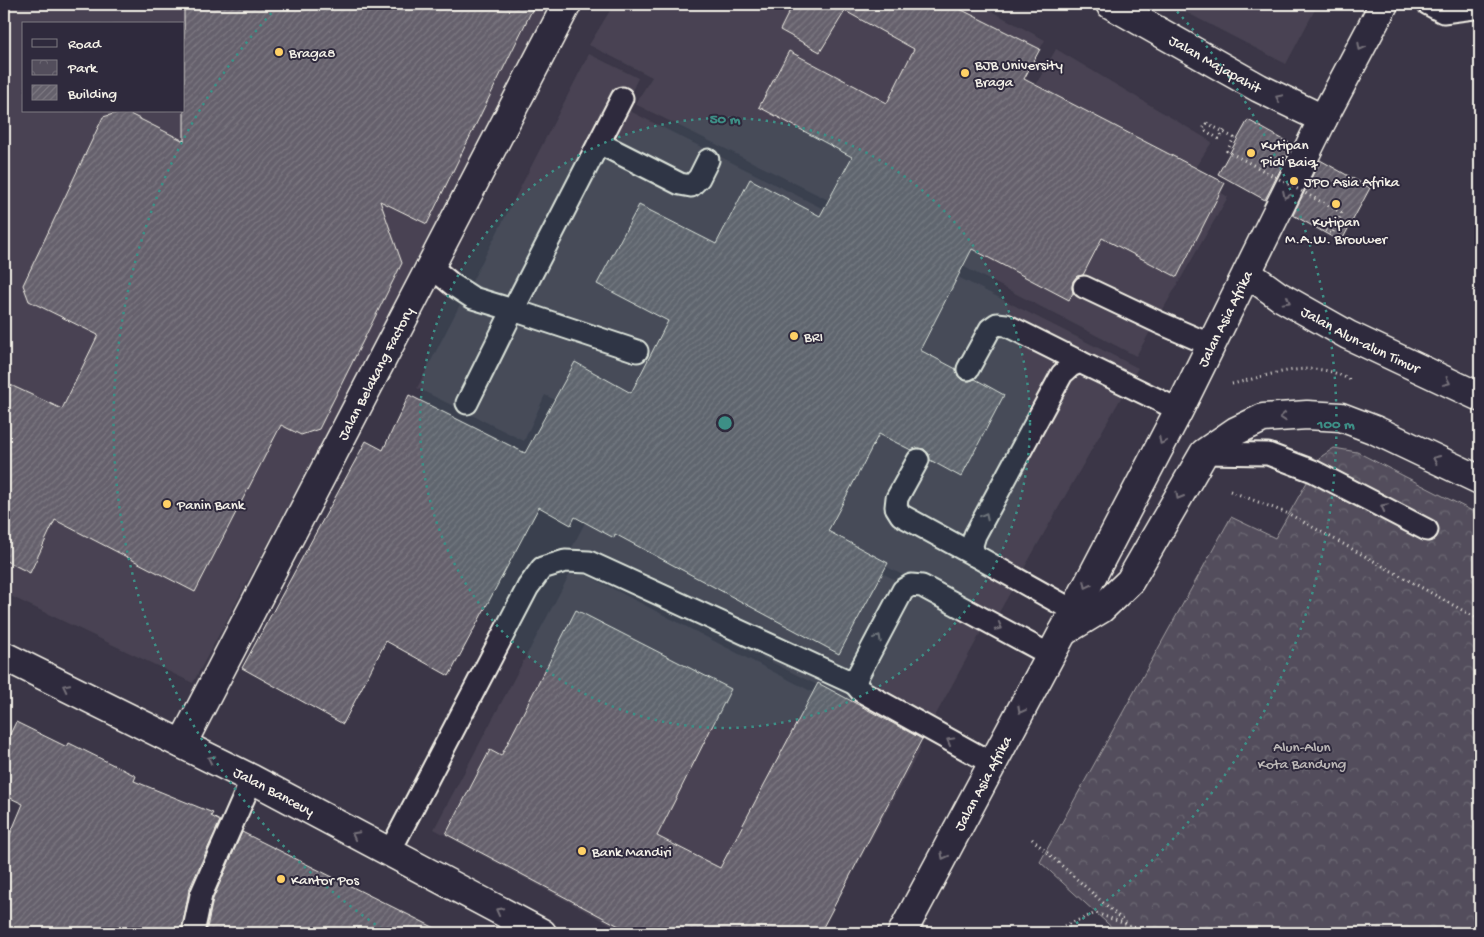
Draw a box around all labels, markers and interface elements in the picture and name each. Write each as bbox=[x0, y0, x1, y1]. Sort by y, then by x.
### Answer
legend bbox=[22, 22, 185, 112]
street label: Jalan Majapahit bbox=[1165, 32, 1265, 99]
text: Road bbox=[68, 36, 102, 54]
one-way arrow bbox=[1357, 42, 1367, 51]
place label: Braga8 bbox=[288, 45, 335, 63]
marker: Braga8 bbox=[273, 46, 285, 58]
place label: BJB University Braga bbox=[974, 57, 1063, 92]
text: Park bbox=[67, 60, 98, 78]
marker: BJB University Braga bbox=[959, 67, 971, 79]
text: Building bbox=[67, 86, 117, 104]
one-way arrow bbox=[1275, 94, 1284, 104]
text: 50 m bbox=[710, 111, 741, 129]
place label: Kutipan Pidi Baiq bbox=[1260, 137, 1318, 172]
marker: Kutipan Pidi Baiq bbox=[1245, 147, 1257, 159]
place label: JPO Asia Afrika bbox=[1304, 174, 1400, 192]
marker: JPO Asia Afrika bbox=[1288, 175, 1300, 187]
one-way arrow bbox=[1282, 189, 1292, 198]
marker: Kutipan M.A.W. Brouwer bbox=[1330, 198, 1342, 210]
place label: Kutipan M.A.W. Brouwer bbox=[1285, 214, 1389, 249]
street label: Jalan Asia Afrika bbox=[1195, 268, 1258, 370]
one-way arrow bbox=[1281, 294, 1290, 304]
street label: Jalan Alun-alun Timur bbox=[1297, 303, 1424, 379]
street label: Jalan Belakang Factory bbox=[335, 304, 419, 444]
place label: BRI bbox=[803, 329, 823, 347]
marker: BRI bbox=[788, 330, 800, 342]
one-way arrow bbox=[1442, 376, 1451, 386]
one-way arrow bbox=[1278, 411, 1286, 422]
centre of rings bbox=[716, 414, 734, 432]
text: 100 m bbox=[1316, 416, 1355, 434]
one-way arrow bbox=[1158, 436, 1168, 445]
one-way arrow bbox=[1432, 455, 1441, 465]
one-way arrow bbox=[1176, 490, 1186, 499]
place label: Panin Bank bbox=[176, 497, 246, 515]
marker: Panin Bank bbox=[161, 498, 173, 510]
one-way arrow bbox=[1380, 503, 1389, 513]
one-way arrow bbox=[979, 512, 989, 521]
one-way arrow bbox=[1083, 580, 1093, 589]
one-way arrow bbox=[994, 621, 1003, 631]
one-way arrow bbox=[871, 634, 881, 643]
one-way arrow bbox=[62, 683, 71, 693]
one-way arrow bbox=[1017, 705, 1027, 714]
street label: Jalan Asia Afrika bbox=[951, 733, 1017, 835]
one-way arrow bbox=[946, 737, 955, 747]
park label: Alun-Alun Kota Bandung bbox=[1258, 739, 1346, 774]
one-way arrow bbox=[208, 755, 217, 765]
street label: Jalan Banceuy bbox=[230, 764, 317, 822]
one-way arrow bbox=[351, 831, 360, 841]
place label: Bank Mandiri bbox=[591, 844, 672, 862]
marker: Bank Mandiri bbox=[576, 845, 588, 857]
one-way arrow bbox=[940, 851, 950, 860]
place label: Kantor Pos bbox=[291, 872, 360, 890]
marker: Kantor Pos bbox=[275, 873, 287, 885]
one-way arrow bbox=[495, 907, 504, 917]

